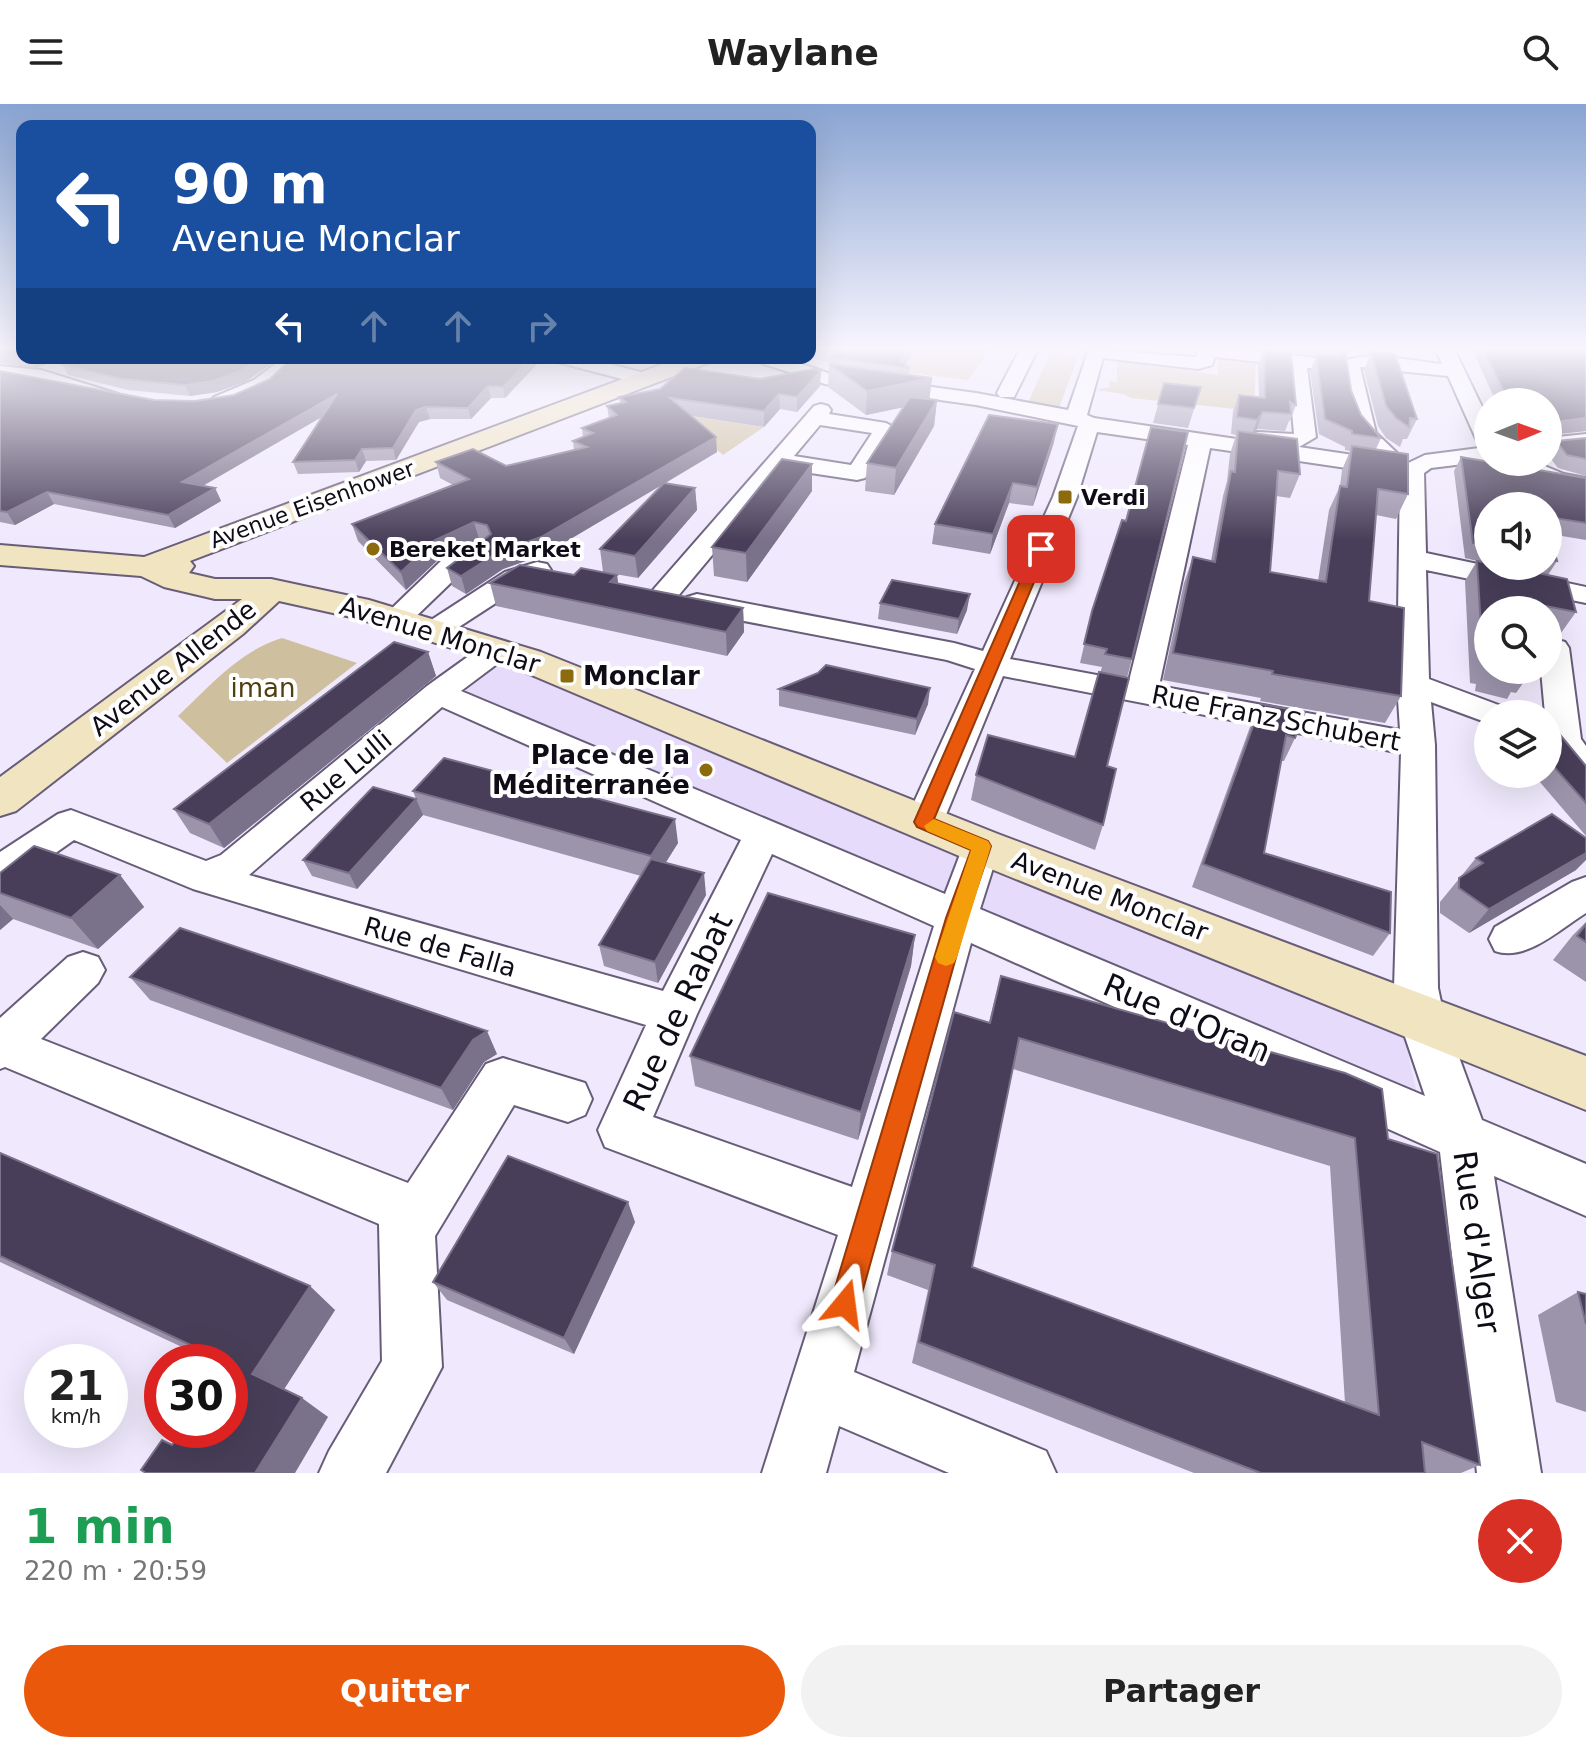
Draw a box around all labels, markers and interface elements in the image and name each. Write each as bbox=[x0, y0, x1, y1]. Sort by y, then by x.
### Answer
icon: menu bbox=[24, 30, 68, 74]
icon: search bbox=[1518, 30, 1562, 74]
text: Waylane bbox=[707, 32, 879, 73]
text: 90 m bbox=[172, 151, 328, 216]
icon: left bbox=[40, 152, 144, 256]
text: Avenue Monclar bbox=[172, 218, 460, 259]
icon: left bbox=[268, 304, 312, 348]
icon: ahead bbox=[352, 304, 396, 348]
icon: ahead bbox=[436, 304, 480, 348]
icon: right bbox=[520, 304, 564, 348]
north arrow bbox=[1474, 388, 1562, 476]
map controls bbox=[1474, 388, 1562, 788]
street label: Avenue Eisenhower bbox=[207, 456, 419, 553]
place label: Verdi bbox=[1081, 485, 1146, 510]
marker: Verdi bbox=[1056, 488, 1074, 506]
button: sound bbox=[1474, 492, 1562, 580]
pin bbox=[1007, 515, 1075, 583]
icon: arrive bbox=[1019, 527, 1063, 571]
place label: Bereket Market bbox=[389, 537, 581, 562]
marker: Bereket Market bbox=[364, 540, 382, 558]
street label: Avenue Monclar bbox=[336, 590, 544, 680]
street label: Avenue Allende bbox=[84, 594, 262, 742]
button: search bbox=[1474, 596, 1562, 684]
place label: Monclar bbox=[583, 661, 700, 691]
marker: Monclar bbox=[558, 667, 576, 685]
park label: iman bbox=[231, 673, 295, 703]
street label: Rue Franz Schubert bbox=[1149, 679, 1403, 757]
button: layers bbox=[1474, 700, 1562, 788]
street label: Rue Lulli bbox=[294, 724, 398, 818]
place label: Place de la Méditerranée bbox=[492, 740, 690, 800]
marker: Place de la Méditerranée bbox=[697, 761, 715, 779]
street label: Avenue Monclar bbox=[1008, 845, 1213, 947]
street label: Rue de Rabat bbox=[615, 907, 741, 1117]
street label: Rue de Falla bbox=[360, 911, 520, 983]
street label: Rue d'Oran bbox=[1098, 966, 1276, 1070]
street label: Rue d'Alger bbox=[1445, 1148, 1509, 1337]
position arrow bbox=[803, 1262, 887, 1346]
speed limit sign: 30 bbox=[144, 1344, 248, 1448]
text: 21 bbox=[48, 1363, 104, 1409]
text: km/h bbox=[51, 1404, 101, 1428]
text: 1 min bbox=[24, 1498, 175, 1554]
button: close bbox=[1478, 1499, 1562, 1583]
text: 220 m · 20:59 bbox=[24, 1556, 207, 1586]
button: Quitter bbox=[24, 1645, 785, 1737]
button: Partager bbox=[801, 1645, 1562, 1737]

